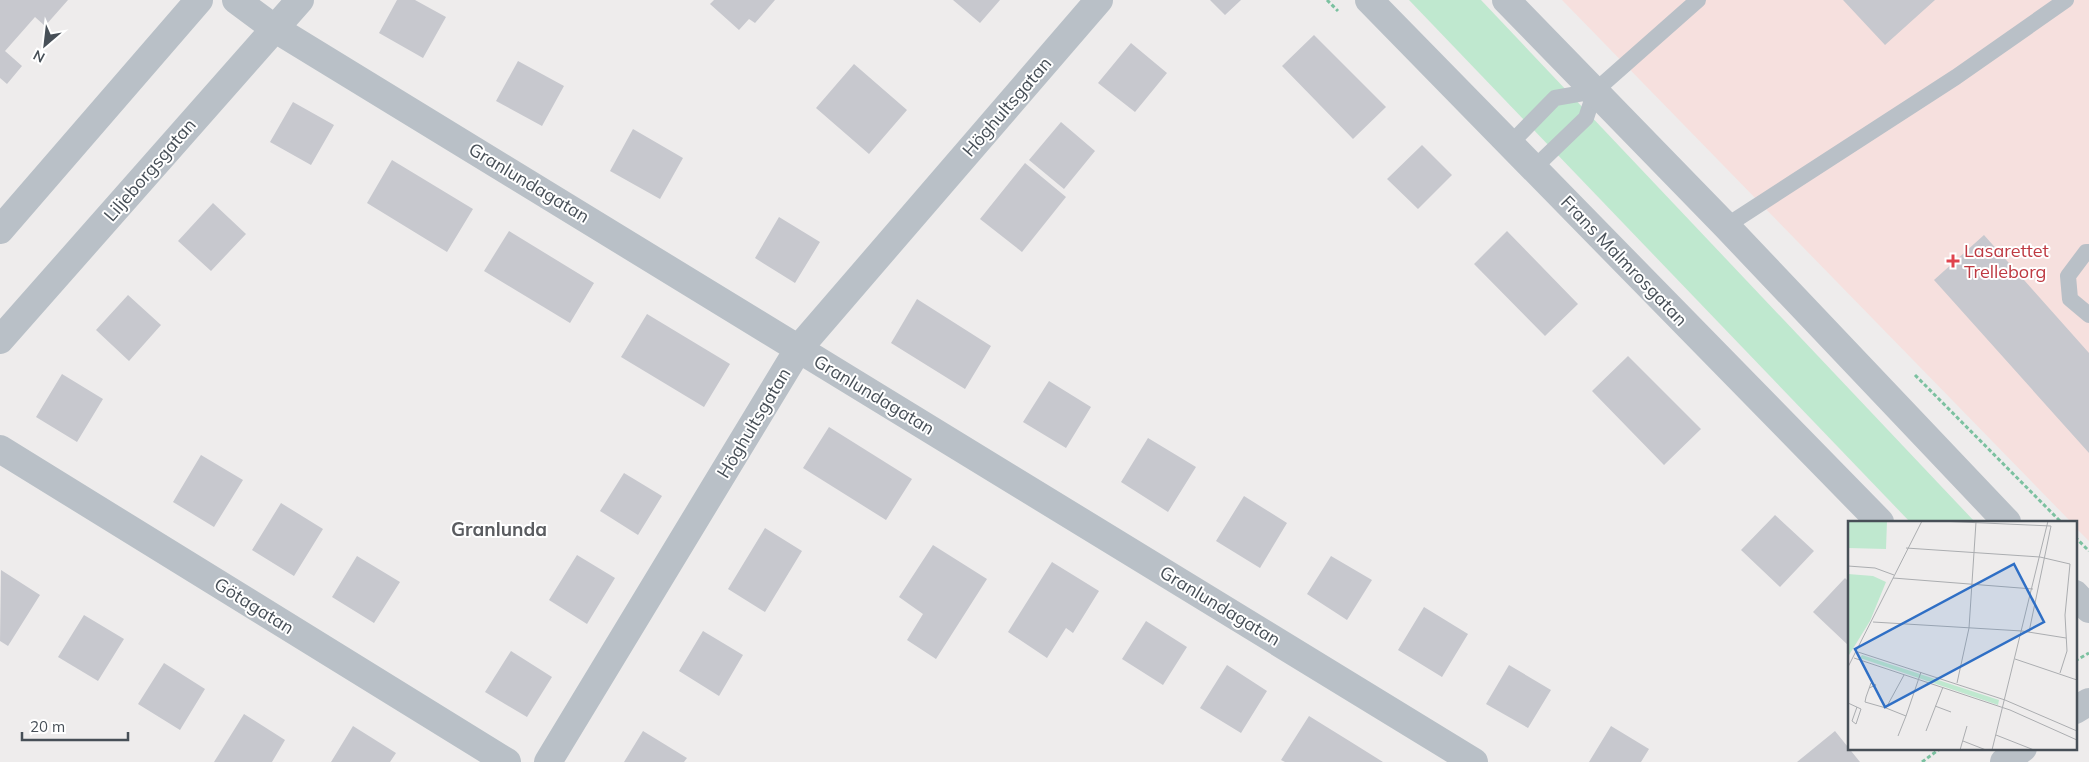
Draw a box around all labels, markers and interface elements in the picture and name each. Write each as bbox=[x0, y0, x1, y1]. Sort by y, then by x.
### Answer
north arrow bbox=[20, 20, 70, 70]
text: N bbox=[30, 46, 48, 67]
street label: Höghultsgatan bbox=[957, 52, 1056, 161]
street label: Liljeborgsgatan bbox=[99, 113, 201, 226]
street label: Granlundagatan bbox=[465, 137, 594, 228]
street label: Frans Malmrosgatan bbox=[1556, 191, 1693, 331]
place label: Lasarettet Trelleborg bbox=[1964, 239, 2049, 283]
marker: Lasarettet Trelleborg bbox=[1946, 254, 1960, 268]
street label: Granlundagatan bbox=[810, 349, 939, 440]
street label: Höghultsgatan bbox=[712, 363, 796, 482]
district label: Granlunda bbox=[451, 517, 547, 541]
inset map bbox=[1848, 521, 2076, 750]
street label: Granlundagatan bbox=[1156, 560, 1285, 651]
street label: Götagatan bbox=[210, 572, 298, 639]
scale bar bbox=[22, 710, 129, 742]
text: 20 m bbox=[30, 717, 65, 736]

